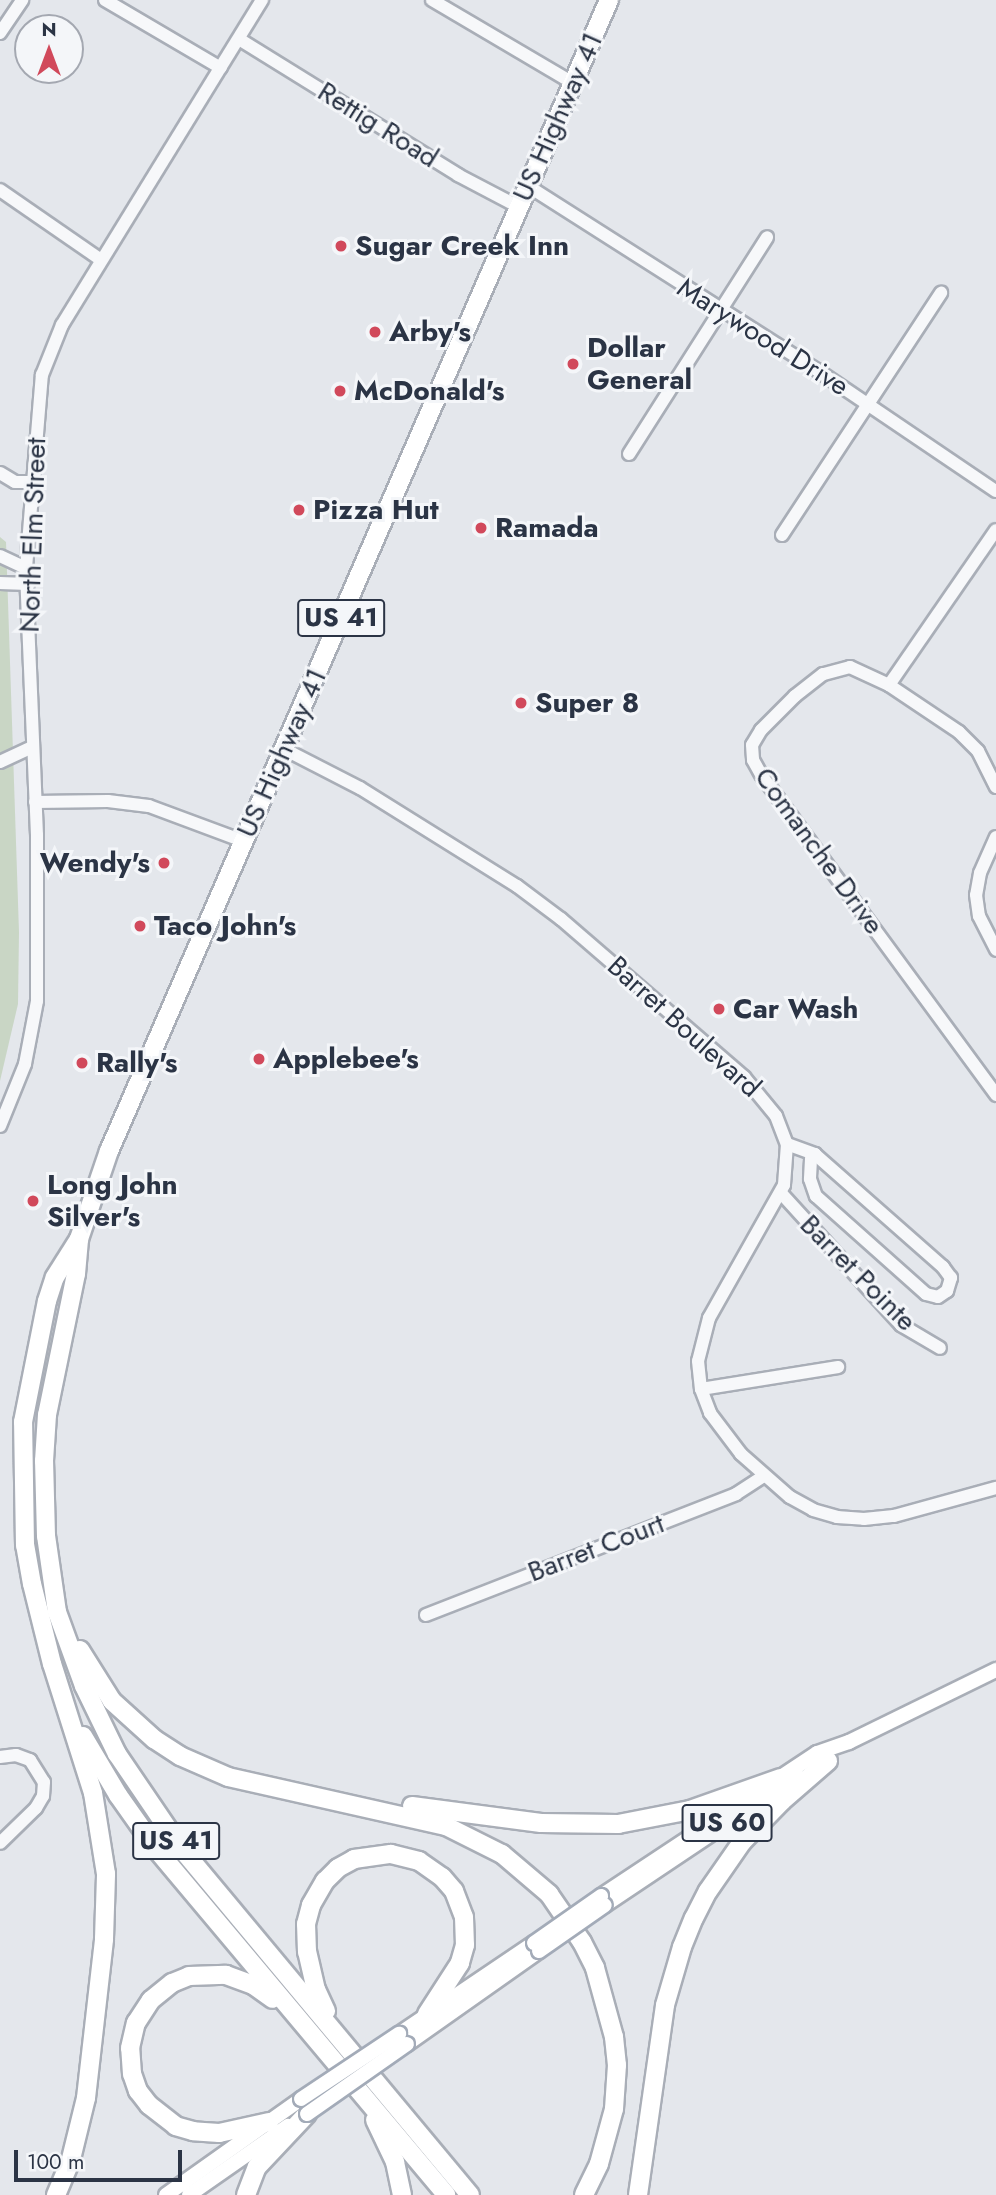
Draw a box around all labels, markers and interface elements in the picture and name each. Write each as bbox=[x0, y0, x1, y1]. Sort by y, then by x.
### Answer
north arrow bbox=[14, 14, 84, 84]
text: N bbox=[41, 16, 57, 43]
street label: US Highway 41 bbox=[506, 27, 610, 207]
street label: Rettig Road bbox=[312, 75, 444, 175]
place label: Sugar Creek Inn bbox=[355, 229, 569, 263]
marker: Sugar Creek Inn bbox=[333, 238, 349, 254]
street label: Marywood Drive bbox=[671, 271, 855, 403]
place label: Arby's bbox=[389, 315, 471, 349]
marker: Arby's bbox=[367, 324, 383, 340]
place label: Dollar General bbox=[587, 331, 692, 397]
marker: Dollar General bbox=[565, 356, 581, 372]
place label: McDonald's bbox=[354, 374, 504, 408]
marker: McDonald's bbox=[332, 383, 348, 399]
street label: North Elm Street bbox=[13, 437, 53, 633]
place label: Pizza Hut bbox=[313, 493, 439, 527]
marker: Pizza Hut bbox=[291, 502, 307, 518]
place label: Ramada bbox=[495, 511, 599, 545]
marker: Ramada bbox=[473, 520, 489, 536]
road number: US 41 bbox=[296, 596, 386, 640]
street label: US Highway 41 bbox=[230, 663, 334, 843]
place label: Super 8 bbox=[535, 686, 639, 720]
marker: Super 8 bbox=[513, 695, 529, 711]
street label: Comanche Drive bbox=[747, 761, 891, 941]
place label: Wendy's bbox=[40, 846, 150, 880]
marker: Wendy's bbox=[156, 855, 172, 871]
place label: Taco John's bbox=[154, 909, 296, 943]
marker: Taco John's bbox=[132, 918, 148, 934]
street label: Barret Boulevard bbox=[600, 949, 768, 1105]
place label: Car Wash bbox=[733, 992, 858, 1026]
marker: Car Wash bbox=[711, 1001, 727, 1017]
place label: Applebee's bbox=[273, 1042, 419, 1076]
place label: Rally's bbox=[96, 1046, 177, 1080]
marker: Applebee's bbox=[251, 1051, 267, 1067]
marker: Rally's bbox=[74, 1055, 90, 1071]
place label: Long John Silver's bbox=[47, 1168, 178, 1234]
marker: Long John Silver's bbox=[25, 1193, 41, 1209]
street label: Barret Pointe bbox=[793, 1208, 923, 1338]
street label: Barret Court bbox=[523, 1507, 669, 1589]
road number: US 60 bbox=[682, 1800, 772, 1846]
road number: US 41 bbox=[130, 1818, 222, 1864]
scale bar bbox=[18, 2136, 186, 2180]
text: 100 m bbox=[27, 2147, 84, 2177]

